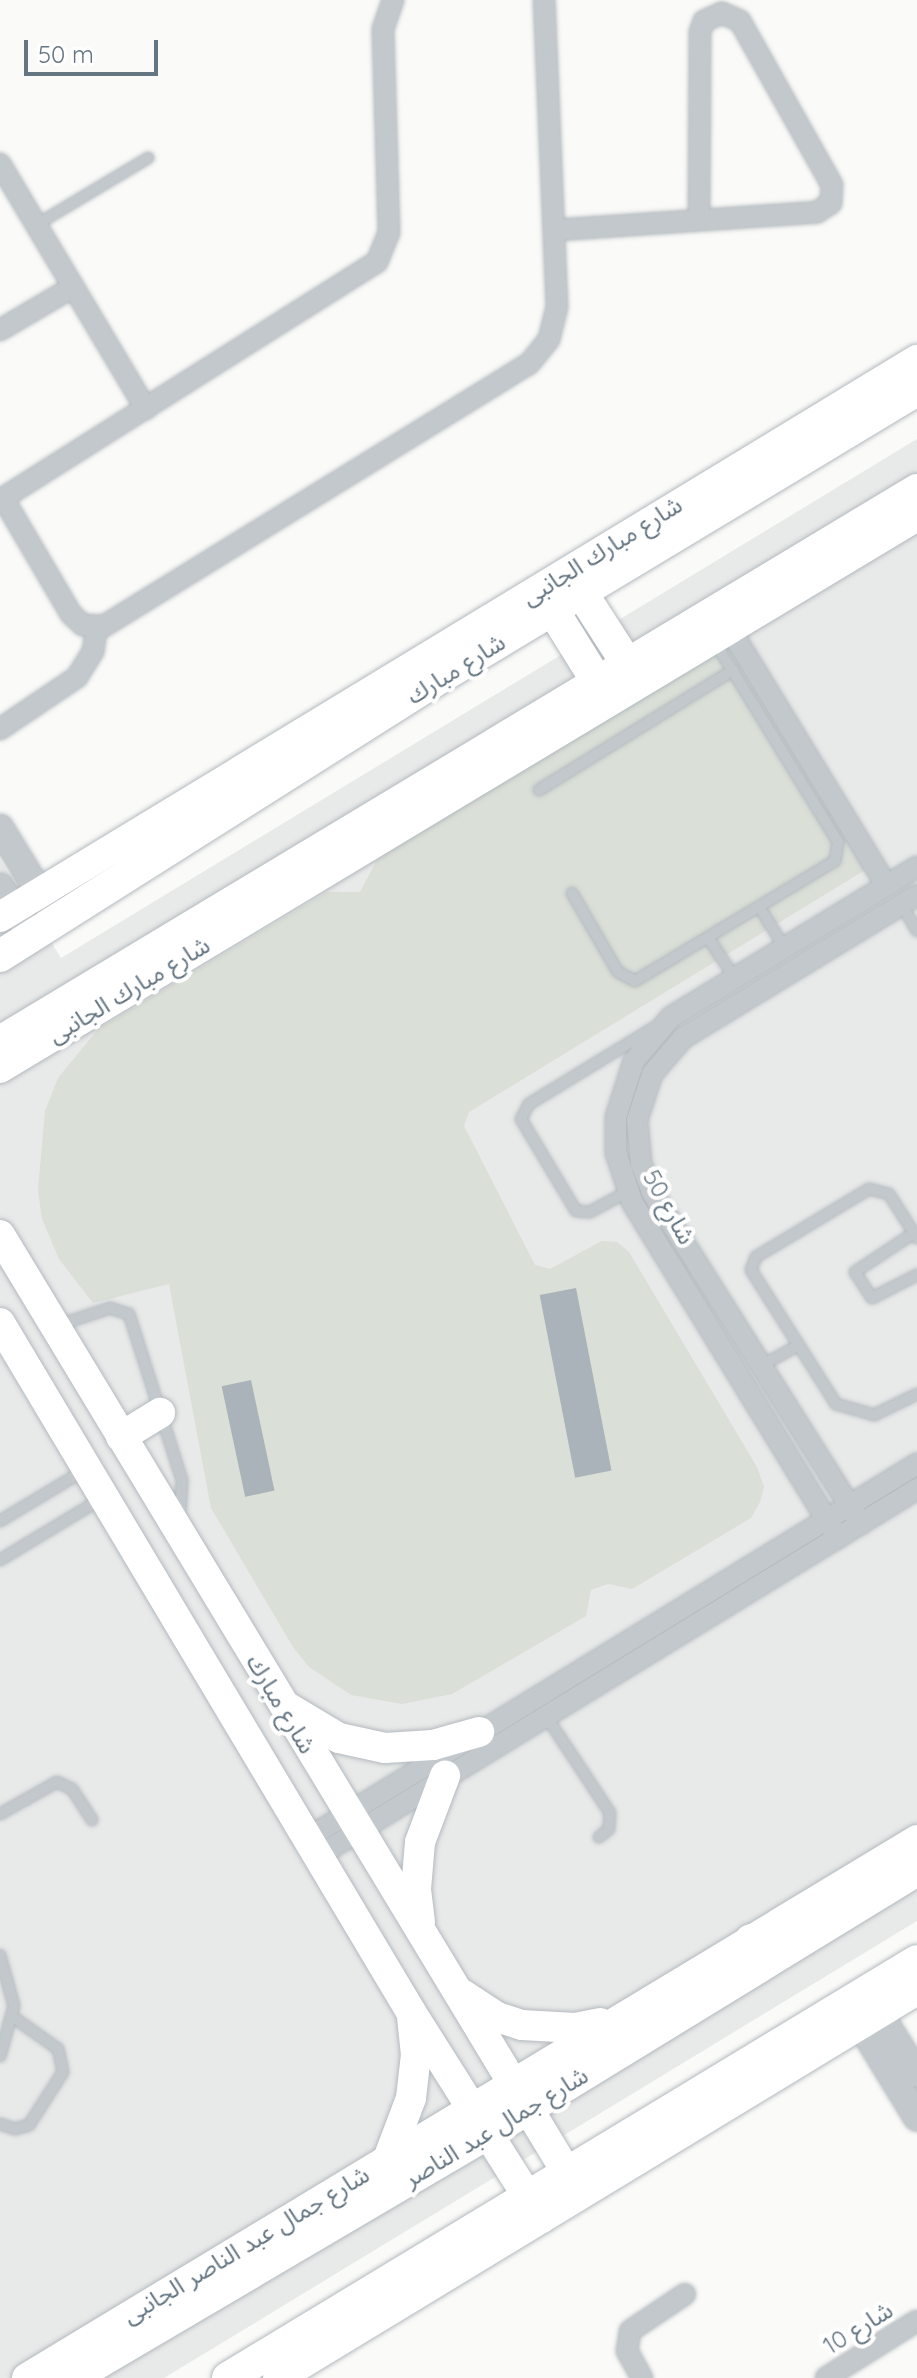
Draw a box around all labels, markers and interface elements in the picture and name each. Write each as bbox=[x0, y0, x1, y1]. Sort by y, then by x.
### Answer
scale bar bbox=[28, 24, 162, 74]
text: 50 m bbox=[38, 39, 94, 69]
street label: شارع مبارك الجانبى bbox=[516, 490, 688, 612]
street label: شارع مبارك bbox=[402, 628, 510, 710]
street label: شارع مبارك الجانبى bbox=[43, 930, 215, 1050]
street label: شارع 50 bbox=[637, 1165, 701, 1249]
street label: شارع مبارك bbox=[240, 1649, 322, 1759]
street label: شارع جمال عبد الناصر bbox=[399, 2061, 593, 2193]
street label: شارع جمال عبد الناصر الجانبى bbox=[117, 2160, 375, 2330]
street label: شارع 10 bbox=[818, 2296, 898, 2360]

